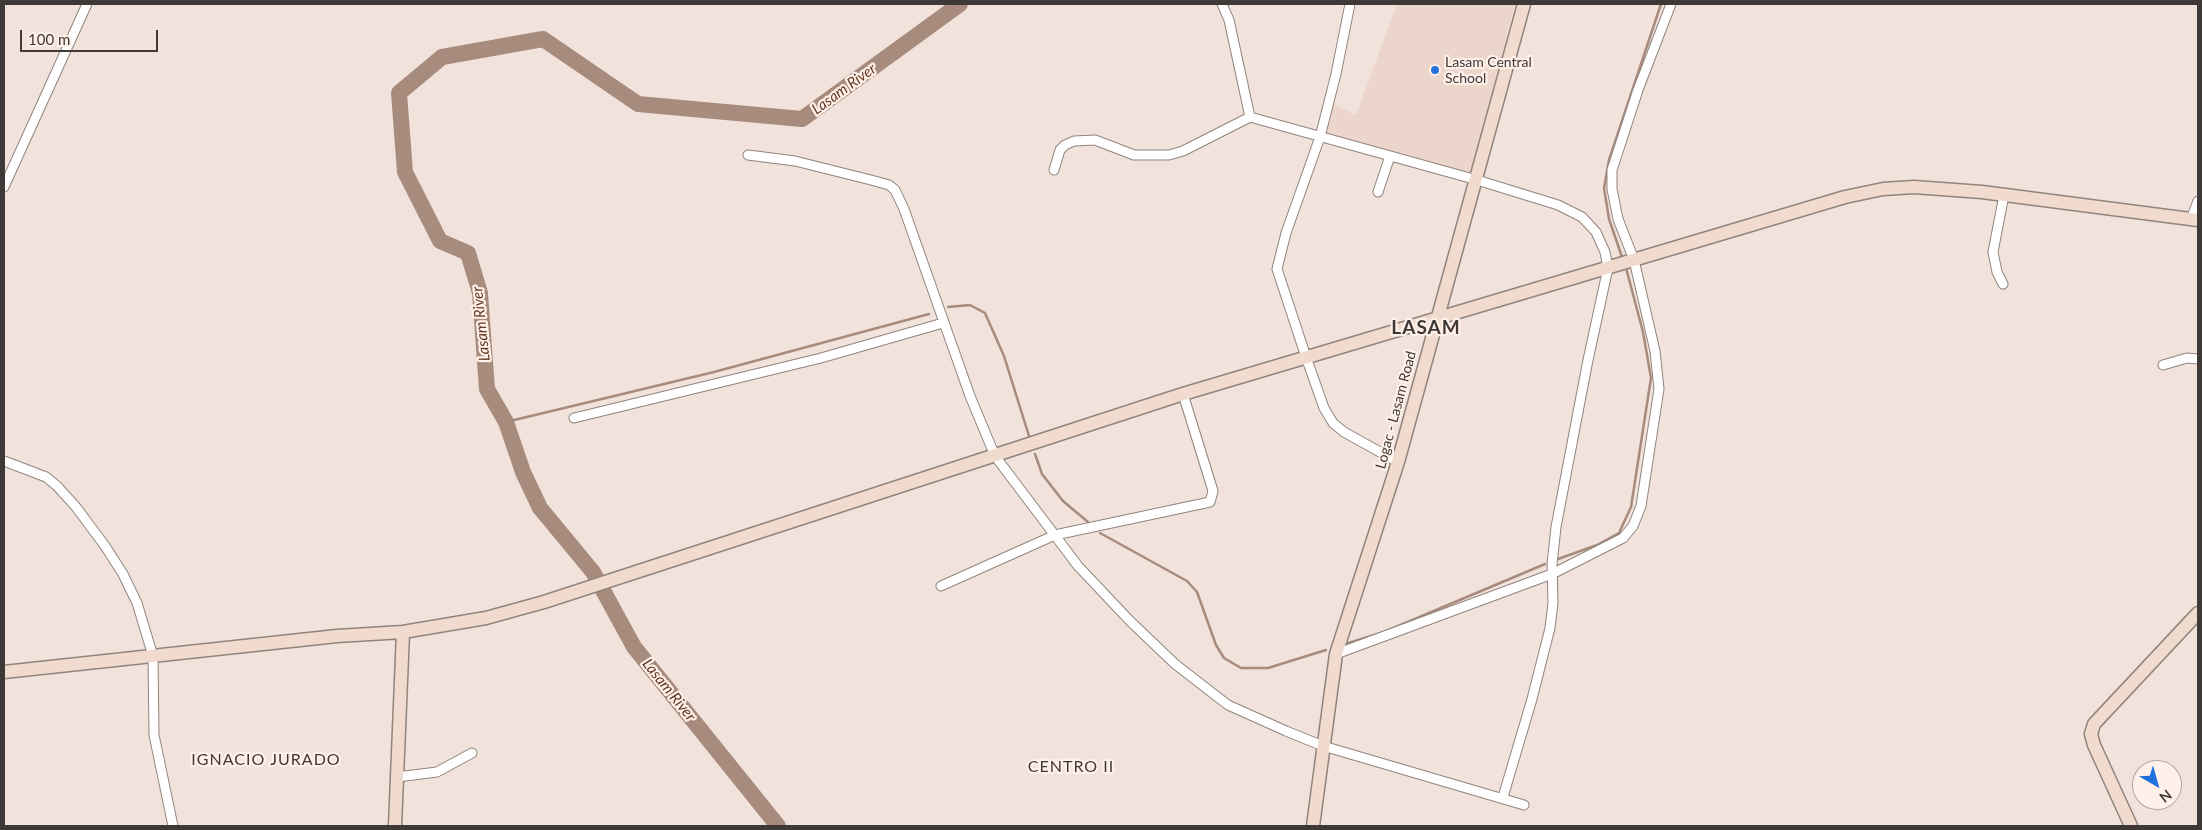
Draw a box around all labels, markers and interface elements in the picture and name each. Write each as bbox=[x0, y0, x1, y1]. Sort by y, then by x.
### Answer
scale bar bbox=[22, 20, 160, 52]
text: 100 m bbox=[28, 30, 70, 48]
place label: Lasam Central School bbox=[1445, 54, 1532, 86]
water label: Lasam River bbox=[808, 60, 880, 118]
marker: Lasam Central School bbox=[1429, 64, 1441, 76]
water label: Lasam River bbox=[468, 286, 494, 362]
district label: LASAM bbox=[1391, 317, 1461, 339]
street label: Logac - Lasam Road bbox=[1372, 349, 1420, 471]
water label: Lasam River bbox=[638, 655, 700, 725]
district label: IGNACIO JURADO bbox=[190, 750, 342, 770]
district label: CENTRO II bbox=[1027, 757, 1115, 777]
north arrow bbox=[2132, 760, 2182, 810]
text: N bbox=[2156, 786, 2175, 806]

